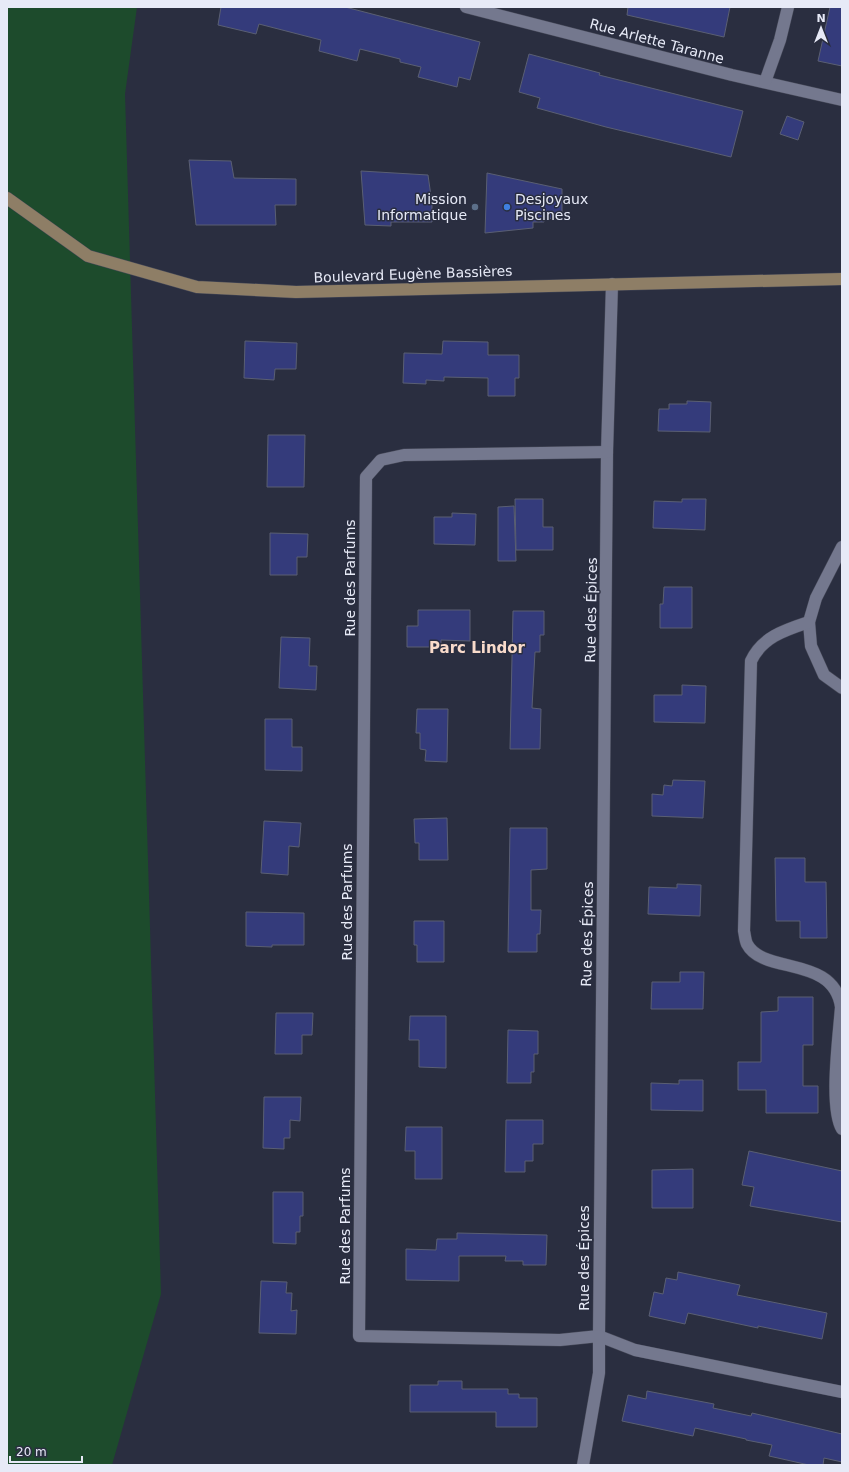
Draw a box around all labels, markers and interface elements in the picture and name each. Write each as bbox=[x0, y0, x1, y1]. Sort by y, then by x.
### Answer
north arrow bbox=[801, 8, 841, 48]
text: N bbox=[816, 12, 826, 25]
street label: Rue Arlette Taranne bbox=[588, 15, 726, 67]
place label: Mission Informatique bbox=[377, 191, 467, 223]
place label: Desjoyaux Piscines bbox=[515, 191, 588, 223]
marker: Mission Informatique bbox=[470, 202, 480, 212]
marker: Desjoyaux Piscines bbox=[502, 202, 512, 212]
street label: Boulevard Eugène Bassières bbox=[313, 263, 513, 285]
street label: Rue des Parfums bbox=[342, 519, 358, 637]
street label: Rue des Épices bbox=[582, 557, 600, 663]
district label: Parc Lindor bbox=[429, 639, 526, 657]
street label: Rue des Parfums bbox=[339, 843, 355, 961]
street label: Rue des Épices bbox=[578, 881, 596, 987]
street label: Rue des Parfums bbox=[337, 1167, 353, 1285]
street label: Rue des Épices bbox=[576, 1205, 592, 1311]
scale bar bbox=[10, 1438, 82, 1464]
text: 20 m bbox=[16, 1445, 47, 1459]

